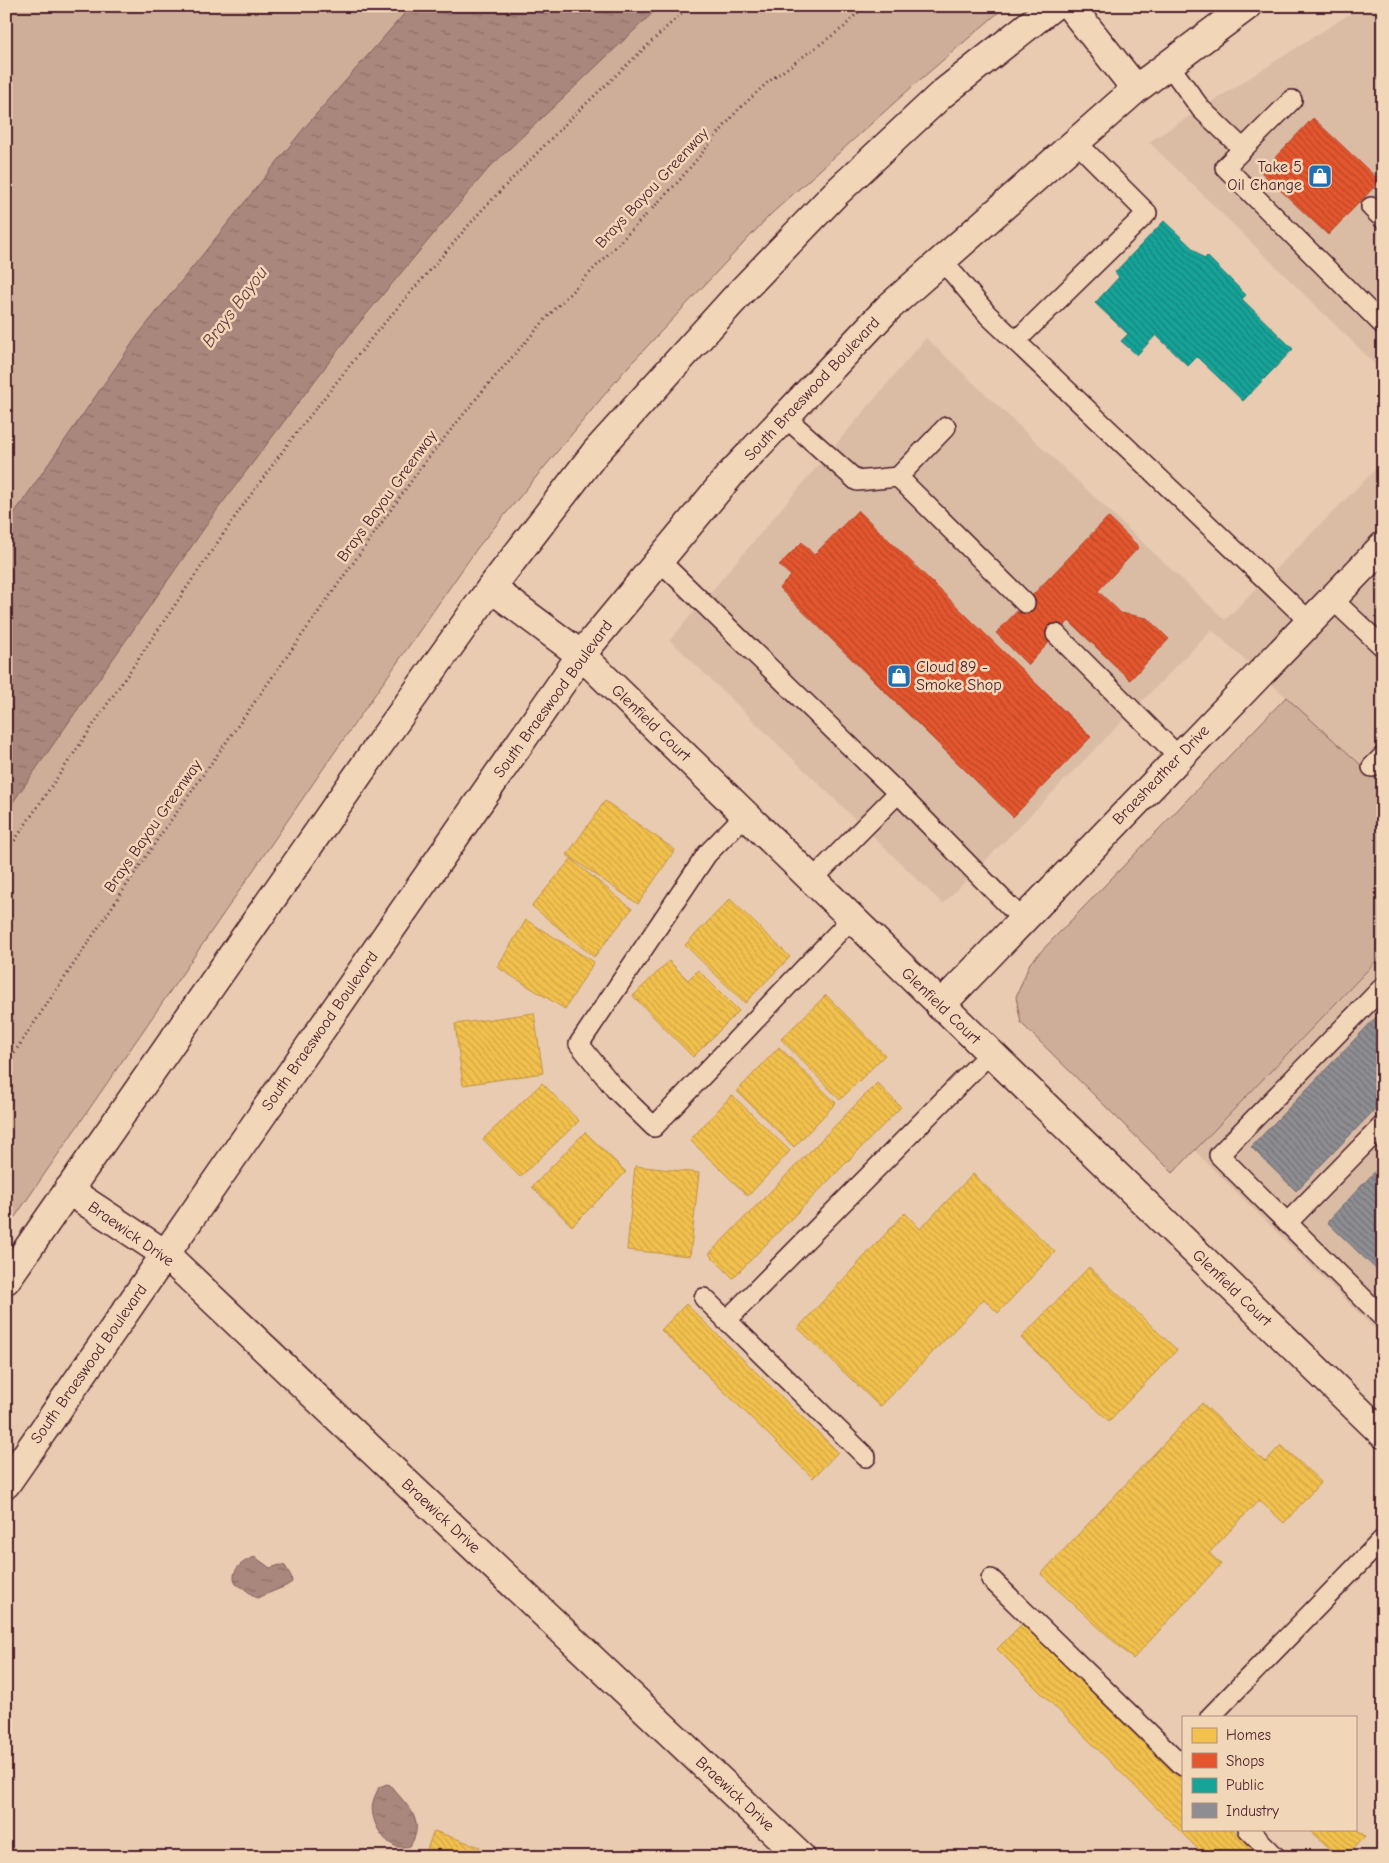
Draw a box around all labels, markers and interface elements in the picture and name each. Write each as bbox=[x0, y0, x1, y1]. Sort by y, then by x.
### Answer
street label: Brays Bayou Greenway bbox=[592, 124, 713, 252]
place label: Take 5 Oil Change bbox=[1227, 158, 1302, 194]
shop icon: Take 5 Oil Change bbox=[1307, 163, 1333, 189]
water label: Brays Bayou bbox=[198, 262, 272, 352]
street label: South Braeswood Boulevard bbox=[741, 313, 883, 465]
street label: Brays Bayou Greenway bbox=[333, 426, 441, 565]
street label: South Braeswood Boulevard bbox=[490, 617, 616, 781]
place label: Cloud 89 - Smoke Shop bbox=[916, 658, 1002, 694]
shop icon: Cloud 89 - Smoke Shop bbox=[886, 663, 912, 689]
street label: Glenfield Court bbox=[608, 681, 694, 765]
street label: Braesheather Drive bbox=[1109, 722, 1213, 828]
street label: Brays Bayou Greenway bbox=[100, 756, 206, 896]
street label: South Braeswood Boulevard bbox=[258, 948, 382, 1114]
street label: Glenfield Court bbox=[898, 964, 984, 1048]
street label: Braewick Drive bbox=[85, 1198, 177, 1270]
street label: Glenfield Court bbox=[1189, 1246, 1275, 1330]
street label: South Braeswood Boulevard bbox=[27, 1281, 151, 1447]
street label: Braewick Drive bbox=[398, 1475, 484, 1557]
legend bbox=[1182, 1716, 1356, 1830]
text: Homes bbox=[1226, 1726, 1271, 1744]
text: Shops bbox=[1226, 1752, 1264, 1770]
street label: Braewick Drive bbox=[692, 1753, 778, 1835]
text: Public bbox=[1226, 1776, 1264, 1794]
text: Industry bbox=[1226, 1802, 1279, 1820]

